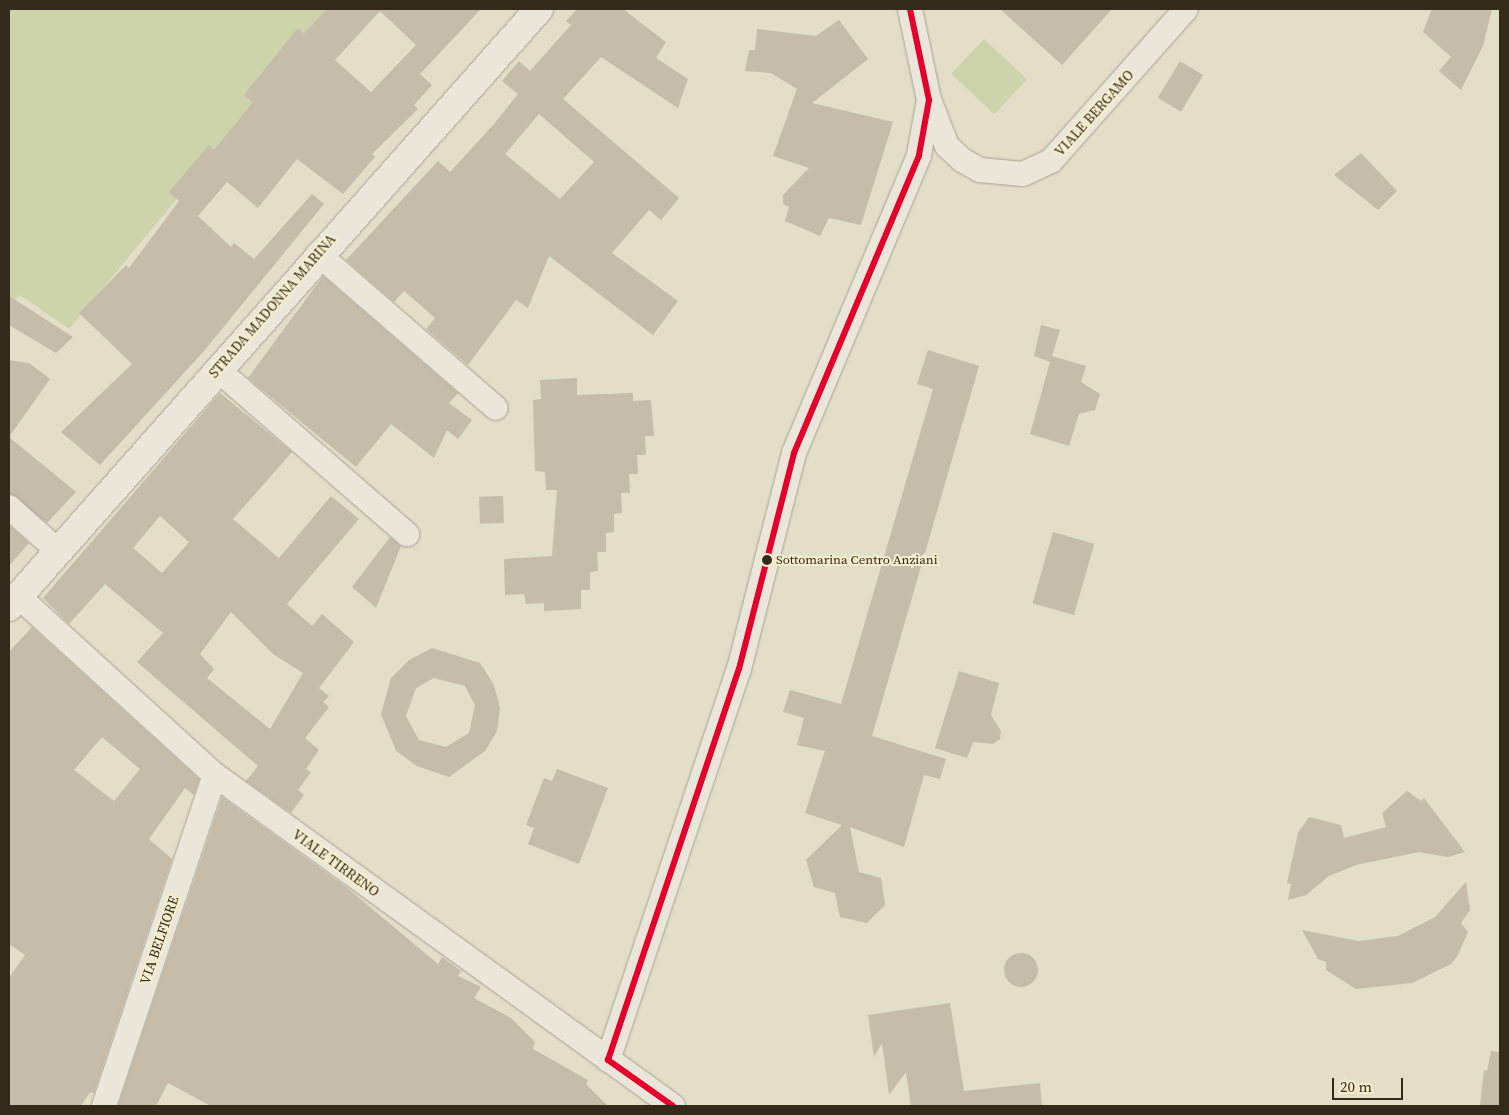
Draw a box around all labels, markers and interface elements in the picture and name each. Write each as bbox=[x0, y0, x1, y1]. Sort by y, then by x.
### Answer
street label: VIALE BERGAMO bbox=[1051, 66, 1137, 160]
street label: STRADA MADONNA MARINA bbox=[205, 231, 339, 381]
place label: Sottomarina Centro Anziani bbox=[776, 552, 938, 568]
marker: Sottomarina Centro Anziani bbox=[762, 555, 772, 565]
street label: VIALE TIRRENO bbox=[289, 826, 383, 900]
street label: VIA BELFIORE bbox=[136, 894, 182, 986]
scale bar bbox=[1334, 1068, 1405, 1100]
text: 20 m bbox=[1340, 1076, 1372, 1097]

